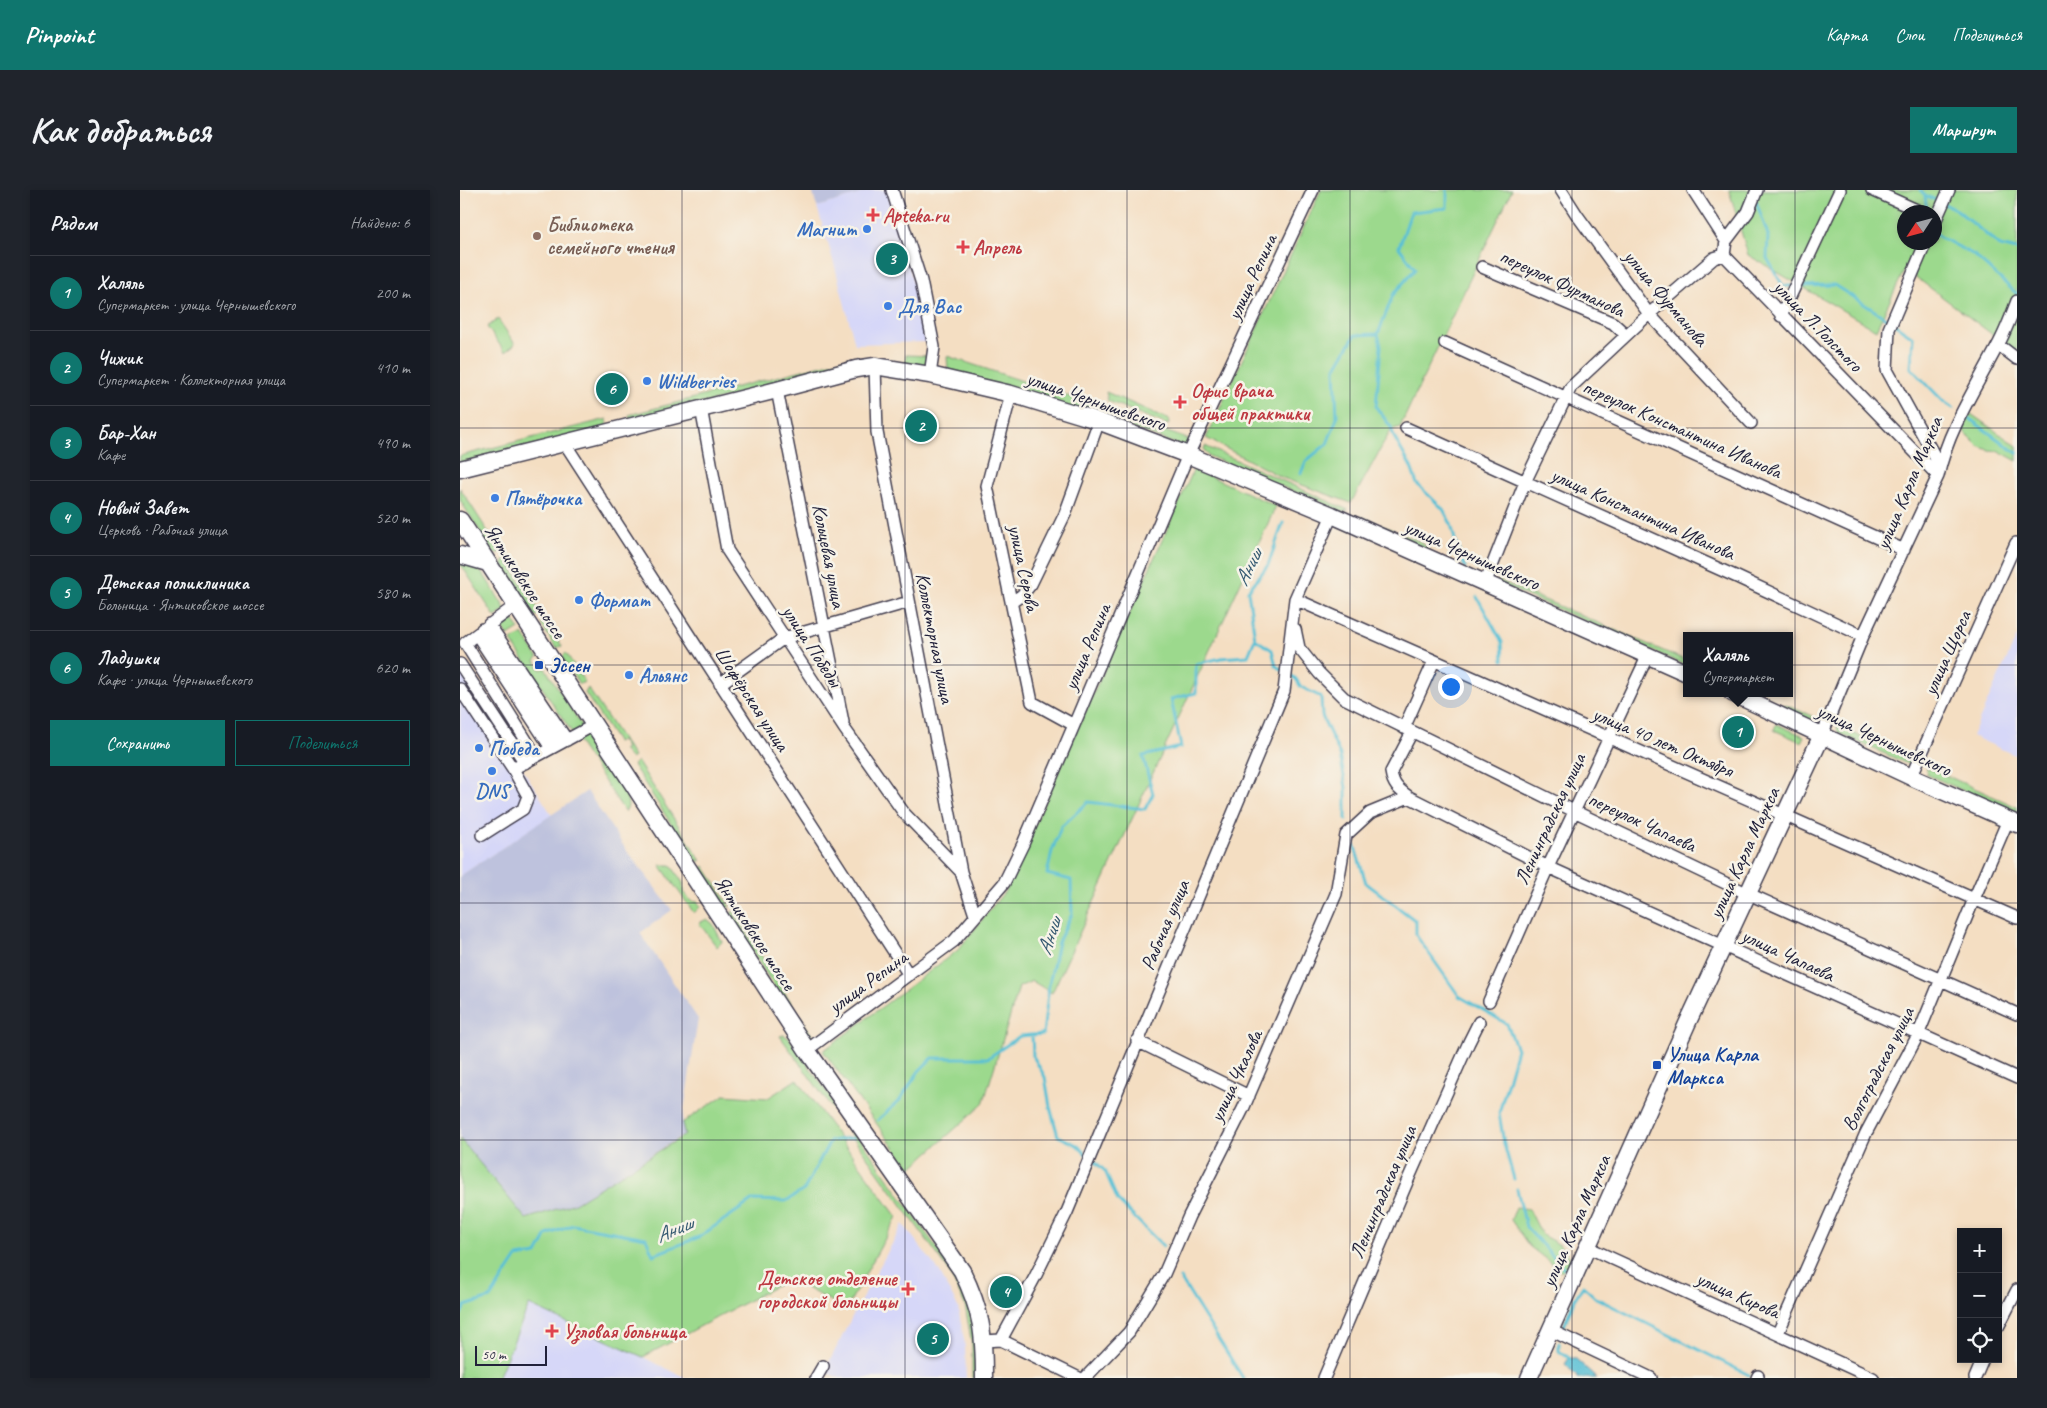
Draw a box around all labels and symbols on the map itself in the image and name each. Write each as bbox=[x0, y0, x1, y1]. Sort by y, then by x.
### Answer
place label: Apteka.ru bbox=[883, 203, 950, 228]
north arrow bbox=[1897, 205, 1942, 250]
marker: Apteka.ru bbox=[867, 209, 879, 221]
place label: Библиотека семейного чтения bbox=[547, 212, 676, 260]
place label: Магнит bbox=[797, 217, 858, 242]
marker: Магнит bbox=[861, 223, 873, 235]
street label: улица Репина bbox=[1221, 229, 1283, 325]
marker: Библиотека семейного чтения bbox=[531, 230, 543, 242]
place label: Апрель bbox=[973, 235, 1022, 260]
pin: 3 bbox=[876, 240, 908, 278]
marker: Апрель bbox=[957, 241, 969, 253]
street label: переулок Фурманова bbox=[1496, 243, 1630, 324]
street label: улица Фурманова bbox=[1618, 244, 1714, 352]
street label: улица Л.Толстого bbox=[1767, 274, 1869, 378]
place label: Для Вас bbox=[898, 294, 962, 319]
marker: Для Вас bbox=[882, 300, 894, 312]
street label: улица Чернышевского bbox=[1022, 365, 1170, 437]
place label: Wildberries bbox=[657, 369, 737, 394]
pin: 6 bbox=[596, 370, 628, 408]
street label: переулок Константина Иванова bbox=[1579, 374, 1787, 485]
marker: Wildberries bbox=[641, 375, 653, 387]
place label: Офис врача общей практики bbox=[1191, 378, 1311, 426]
marker: Офис врача общей практики bbox=[1173, 395, 1187, 409]
pin: 2 bbox=[905, 407, 937, 445]
street label: улица Карла Маркса bbox=[1869, 412, 1949, 554]
street label: улица Константина Иванова bbox=[1546, 462, 1740, 566]
place label: Пятёрочка bbox=[505, 486, 583, 511]
marker: Пятёрочка bbox=[489, 492, 501, 504]
street label: Кольцевая улица bbox=[807, 502, 852, 611]
street label: улица Чернышевского bbox=[1400, 514, 1544, 596]
street label: Янтиковское шоссе bbox=[479, 519, 572, 644]
street label: улица Серова bbox=[1002, 521, 1046, 616]
water label: Аниш bbox=[1228, 542, 1269, 590]
street label: Коллекторная улица bbox=[910, 571, 960, 707]
place label: Формат bbox=[589, 588, 651, 613]
marker: Формат bbox=[573, 594, 585, 606]
street label: улица Репина bbox=[1057, 598, 1117, 695]
street label: улица Победы bbox=[776, 600, 848, 693]
street label: улица Щорса bbox=[1917, 605, 1978, 700]
street label: Шофёрская улица bbox=[709, 642, 796, 757]
place label: Эссен bbox=[549, 653, 592, 678]
marker: Эссен bbox=[533, 659, 545, 671]
place label: Альянс bbox=[639, 663, 689, 688]
marker: Альянс bbox=[623, 669, 635, 681]
your location bbox=[1438, 674, 1464, 700]
street label: улица Чернышевского bbox=[1812, 698, 1956, 782]
street label: улица 40 лет Октября bbox=[1588, 701, 1739, 784]
pin: 1 bbox=[1722, 713, 1754, 751]
place label: Победа bbox=[489, 736, 541, 761]
marker: Победа bbox=[473, 742, 485, 754]
street label: Ленинградская улица bbox=[1509, 748, 1592, 888]
marker: DNS bbox=[486, 765, 498, 777]
place label: DNS bbox=[475, 779, 512, 804]
street label: улица Карла Маркса bbox=[1702, 782, 1786, 924]
street label: переулок Чапаева bbox=[1584, 786, 1702, 859]
street label: Янтиковское шоссе bbox=[709, 871, 802, 996]
street label: Рабочая улица bbox=[1135, 875, 1196, 974]
water label: Аниш bbox=[1031, 911, 1068, 958]
street label: улица Чапаева bbox=[1737, 922, 1839, 988]
street label: улица Репина bbox=[823, 944, 914, 1020]
street label: Волгоградская улица bbox=[1836, 1001, 1921, 1135]
street label: улица Чкалова bbox=[1203, 1025, 1269, 1127]
place label: Улица Карла Маркса bbox=[1667, 1042, 1760, 1090]
marker: Улица Карла Маркса bbox=[1651, 1059, 1663, 1071]
street label: Ленинградская улица bbox=[1344, 1120, 1423, 1262]
street label: улица Карла Маркса bbox=[1535, 1150, 1617, 1292]
water label: Аниш bbox=[651, 1209, 699, 1248]
street label: улица Кирова bbox=[1692, 1265, 1785, 1325]
place label: Детское отделение городской больницы bbox=[758, 1266, 899, 1314]
pin: 4 bbox=[990, 1273, 1022, 1311]
marker: Детское отделение городской больницы bbox=[901, 1282, 915, 1296]
place label: Узловая больница bbox=[563, 1319, 688, 1345]
pin: 5 bbox=[917, 1320, 949, 1358]
marker: Узловая больница bbox=[545, 1324, 559, 1338]
scale bar bbox=[475, 1343, 548, 1366]

